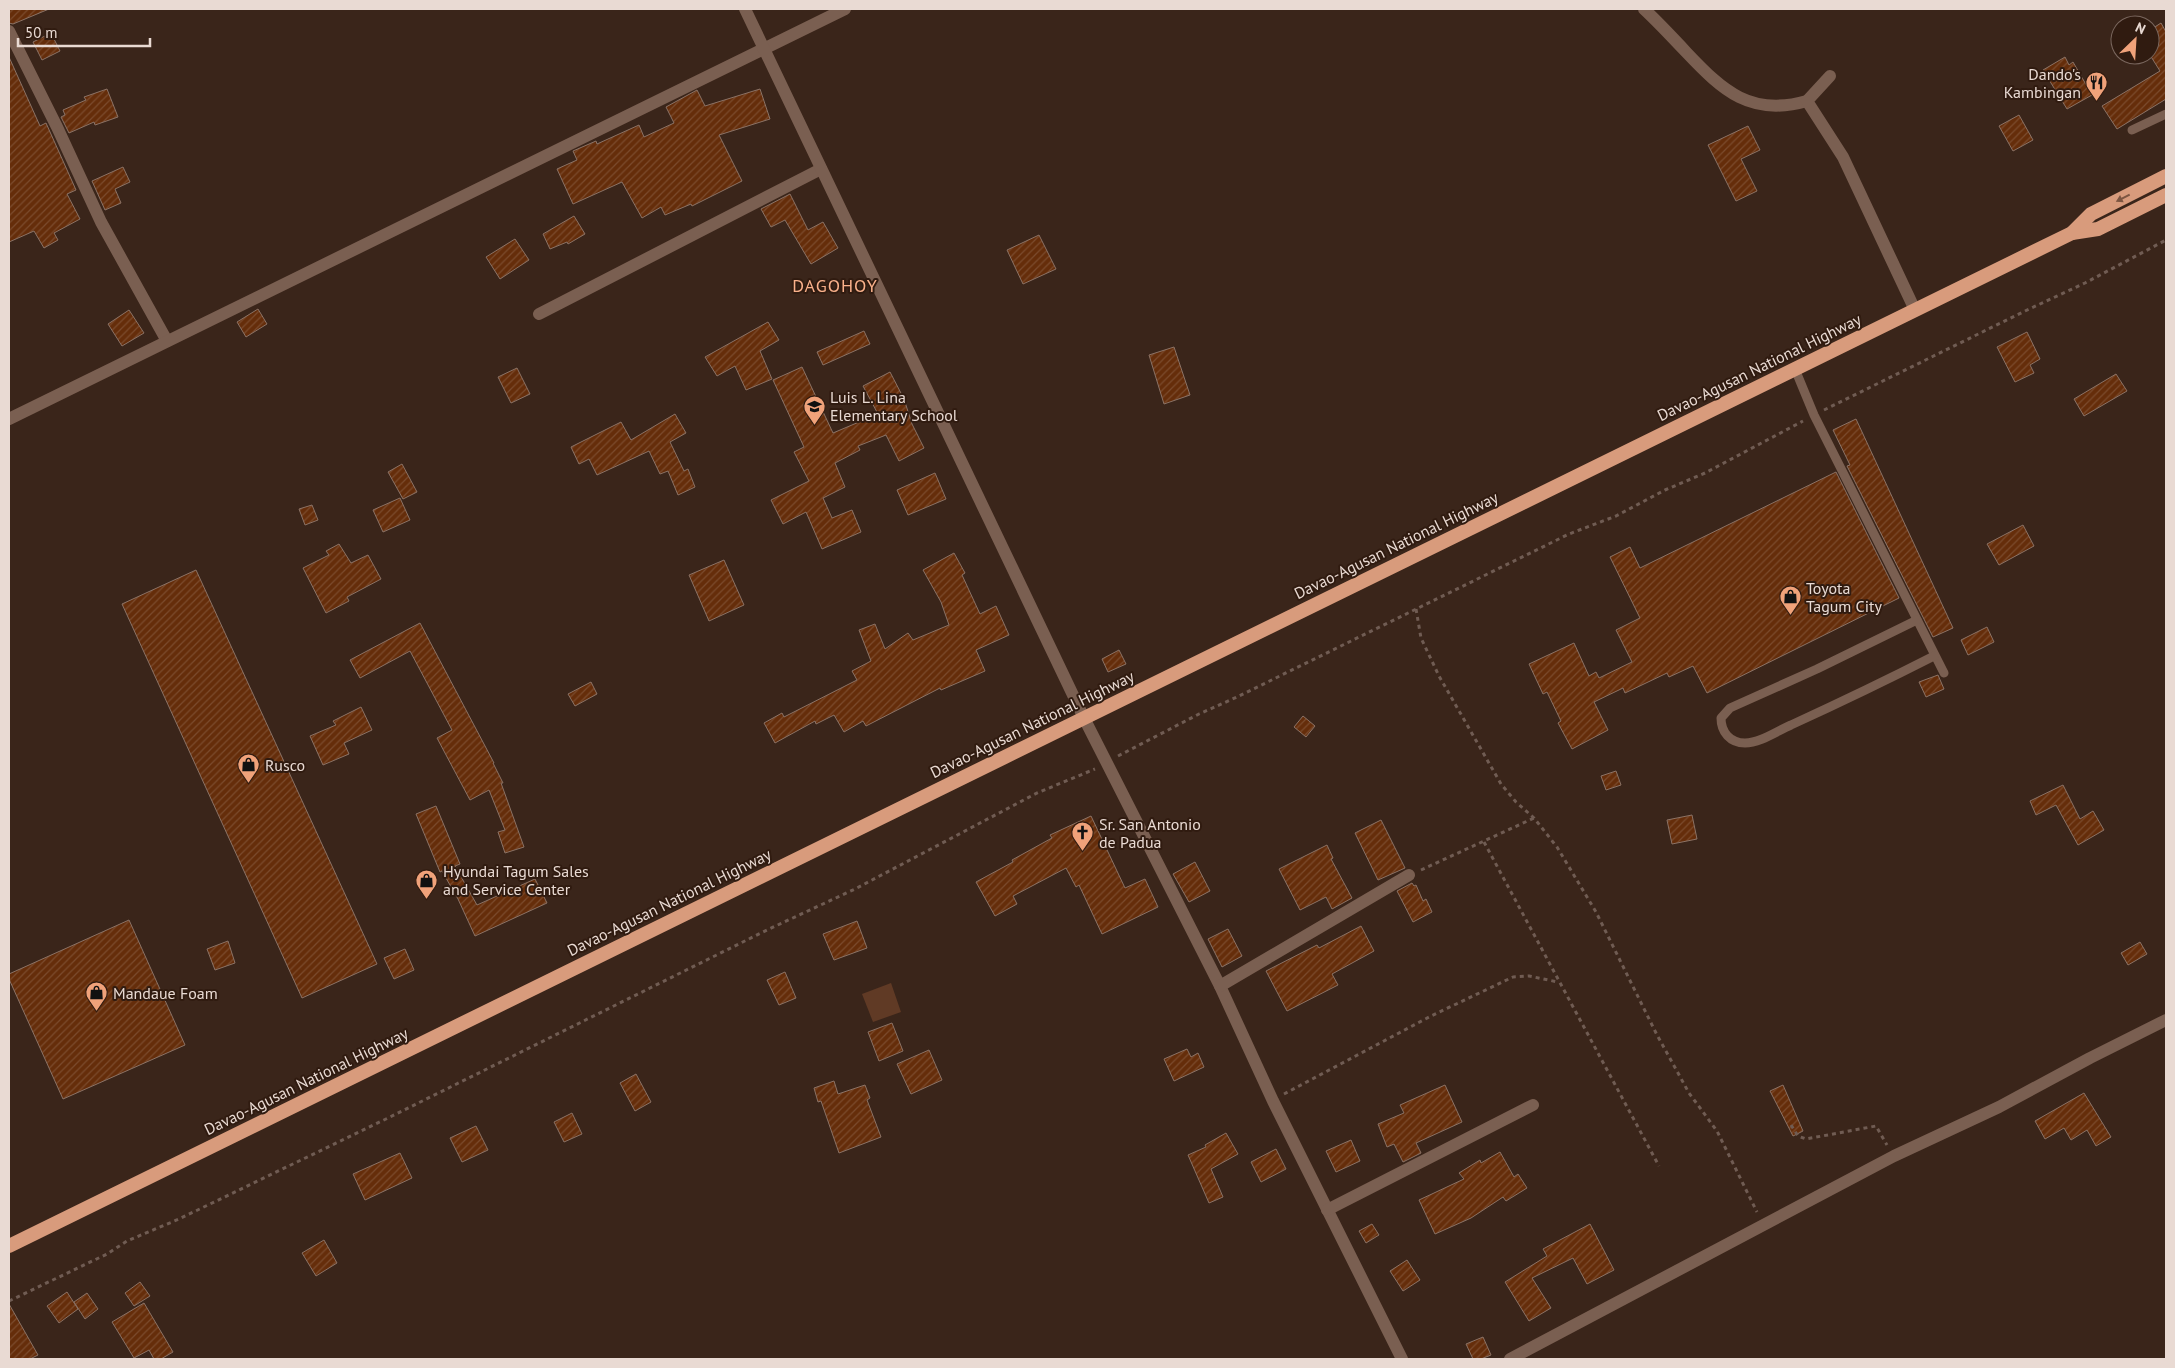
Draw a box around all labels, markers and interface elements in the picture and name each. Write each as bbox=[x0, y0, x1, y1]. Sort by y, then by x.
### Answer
scale bar bbox=[18, 15, 150, 47]
north arrow bbox=[2110, 15, 2160, 65]
text: N bbox=[2133, 18, 2148, 38]
text: 50 m bbox=[25, 23, 58, 42]
place label: Dando's Kambingan bbox=[2004, 64, 2081, 102]
restaurant icon: Dando's Kambingan bbox=[2085, 71, 2109, 102]
one-way arrow bbox=[2116, 194, 2130, 202]
district label: DAGOHOY bbox=[792, 274, 878, 297]
street label: Davao-Agusan National Highway bbox=[1654, 309, 1865, 425]
place label: Luis L. Lina Elementary School bbox=[830, 387, 958, 425]
school or university icon: Luis L. Lina Elementary School bbox=[802, 394, 826, 425]
street label: Davao-Agusan National Highway bbox=[1291, 487, 1502, 603]
place label: Toyota Tagum City bbox=[1806, 578, 1882, 616]
shop icon: Toyota Tagum City bbox=[1778, 585, 1802, 616]
street label: Davao-Agusan National Highway bbox=[927, 666, 1138, 782]
shop icon: Rusco bbox=[237, 753, 261, 784]
place label: Rusco bbox=[265, 755, 305, 775]
place label: Sr. San Antonio de Padua bbox=[1099, 814, 1201, 852]
church icon: Sr. San Antonio de Padua bbox=[1071, 821, 1095, 852]
street label: Davao-Agusan National Highway bbox=[564, 844, 775, 960]
place label: Hyundai Tagum Sales and Service Center bbox=[443, 861, 589, 899]
shop icon: Hyundai Tagum Sales and Service Center bbox=[415, 868, 439, 899]
shop icon: Mandaue Foam bbox=[85, 981, 109, 1012]
place label: Mandaue Foam bbox=[113, 983, 218, 1003]
street label: Davao-Agusan National Highway bbox=[201, 1023, 412, 1139]

